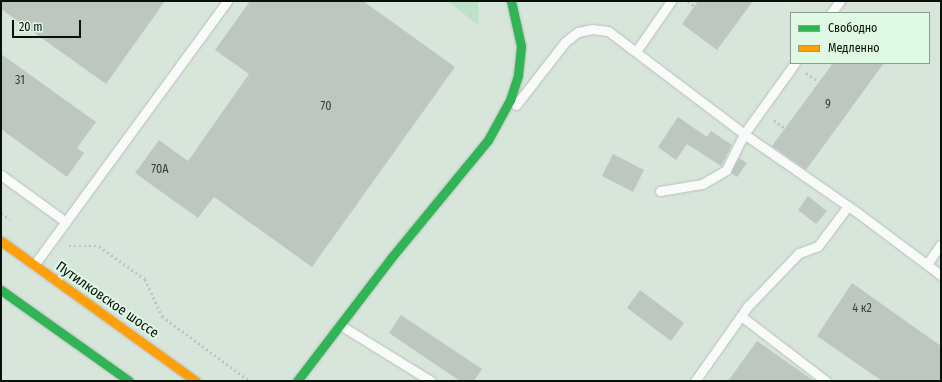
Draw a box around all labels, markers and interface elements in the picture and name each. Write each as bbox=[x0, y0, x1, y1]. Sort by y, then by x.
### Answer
scale bar bbox=[14, 12, 83, 38]
legend bbox=[790, 12, 930, 64]
text: 20 m bbox=[19, 20, 43, 34]
text: Свободно bbox=[828, 21, 877, 35]
text: Медленно bbox=[828, 41, 880, 55]
house number: 31 bbox=[15, 74, 25, 88]
house number: 9 bbox=[825, 98, 831, 112]
house number: 70 bbox=[321, 100, 331, 114]
house number: 70А bbox=[151, 163, 169, 177]
street label: Путилковское шоссе bbox=[52, 258, 162, 342]
house number: 4 к2 bbox=[852, 302, 872, 316]

